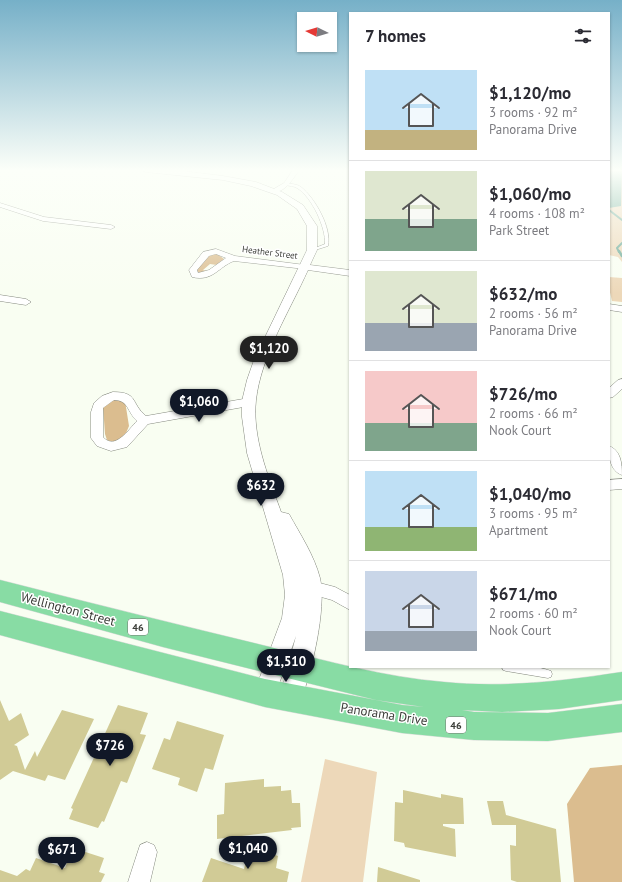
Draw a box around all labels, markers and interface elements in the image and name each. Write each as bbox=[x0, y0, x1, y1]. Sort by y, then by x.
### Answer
north arrow bbox=[297, 12, 337, 52]
map controls bbox=[297, 12, 337, 52]
text: 7 homes bbox=[365, 25, 426, 47]
icon: filters bbox=[572, 25, 594, 47]
text: $1,120/mo bbox=[489, 82, 571, 104]
icon: home bbox=[397, 86, 445, 134]
text: 3 rooms · 92 m² bbox=[489, 104, 578, 121]
text: Panorama Drive bbox=[489, 121, 577, 138]
text: $1,060/mo bbox=[489, 183, 571, 205]
icon: home bbox=[397, 187, 445, 235]
text: 4 rooms · 108 m² bbox=[489, 205, 585, 222]
text: Park Street bbox=[489, 222, 549, 239]
street label: Heather Street bbox=[241, 243, 299, 261]
text: $632/mo bbox=[489, 283, 557, 305]
icon: home bbox=[397, 287, 445, 335]
text: 2 rooms · 56 m² bbox=[489, 305, 578, 322]
text: Panorama Drive bbox=[489, 322, 577, 339]
pin: $1,120 bbox=[236, 336, 302, 370]
text: $1,120 bbox=[249, 340, 289, 357]
text: $726/mo bbox=[489, 383, 557, 405]
icon: home bbox=[397, 387, 445, 435]
pin: $1,060 bbox=[166, 389, 232, 423]
text: $1,060 bbox=[179, 393, 219, 410]
text: 2 rooms · 66 m² bbox=[489, 405, 578, 422]
text: Nook Court bbox=[489, 422, 551, 439]
pin: $632 bbox=[237, 473, 285, 507]
text: $632 bbox=[246, 477, 276, 494]
text: $1,040/mo bbox=[489, 483, 571, 505]
icon: home bbox=[397, 487, 445, 535]
text: 3 rooms · 95 m² bbox=[489, 505, 578, 522]
text: Apartment bbox=[489, 522, 548, 539]
text: $671/mo bbox=[489, 583, 557, 605]
icon: home bbox=[397, 587, 445, 635]
street label: Wellington Street bbox=[19, 588, 118, 630]
text: 2 rooms · 60 m² bbox=[489, 605, 578, 622]
road number: 46 bbox=[128, 619, 148, 635]
text: Nook Court bbox=[489, 622, 551, 639]
pin: $1,510 bbox=[253, 649, 319, 683]
text: $1,510 bbox=[266, 653, 306, 670]
street label: Panorama Drive bbox=[339, 699, 429, 729]
road number: 46 bbox=[446, 717, 466, 733]
pin: $726 bbox=[86, 733, 134, 767]
text: $726 bbox=[95, 737, 125, 754]
pin: $1,040 bbox=[215, 836, 281, 870]
pin: $671 bbox=[38, 837, 86, 871]
text: $1,040 bbox=[228, 840, 268, 857]
text: $671 bbox=[47, 841, 77, 858]

